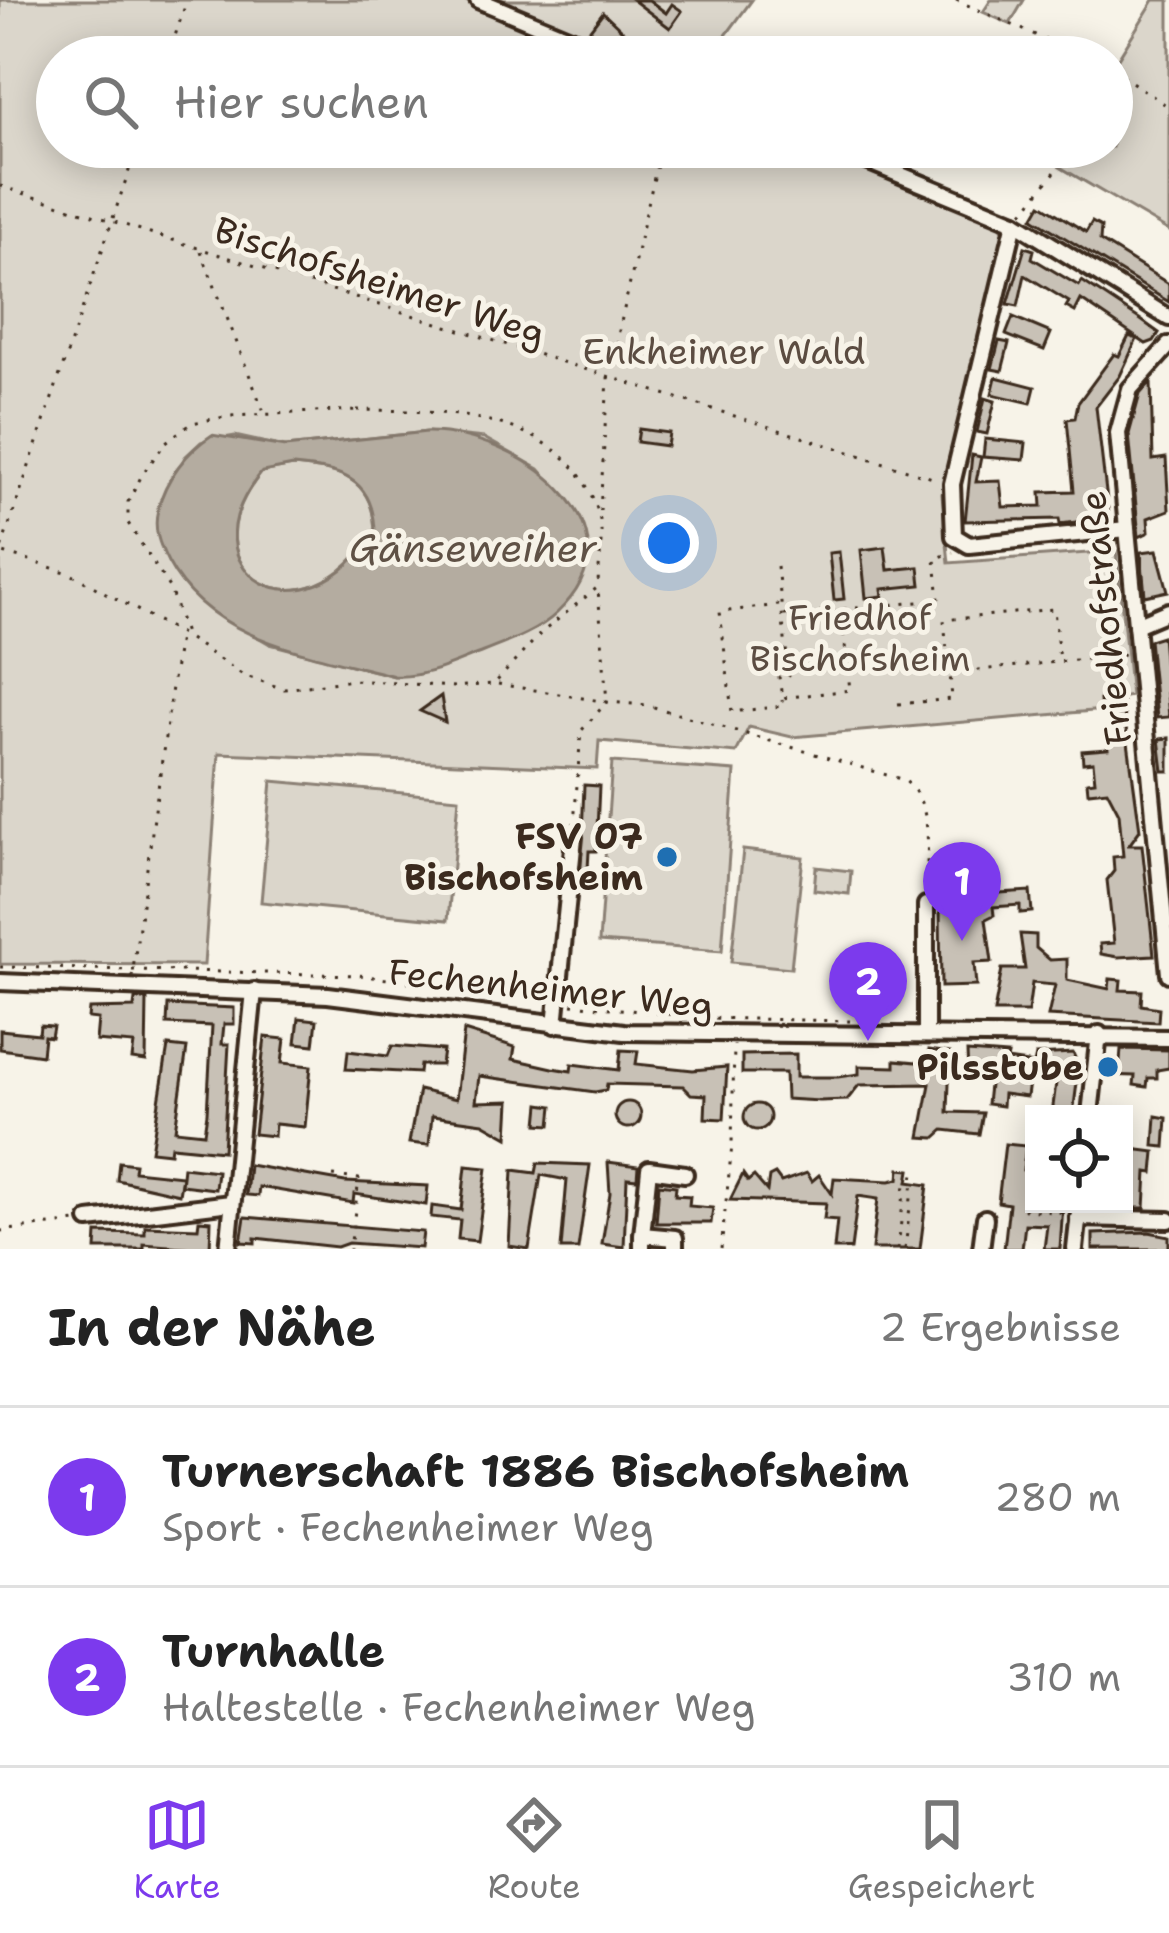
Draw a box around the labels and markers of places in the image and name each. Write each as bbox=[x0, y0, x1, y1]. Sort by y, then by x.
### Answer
place label: FSV 07 Bischofsheim bbox=[404, 812, 643, 902]
pin: 1 bbox=[923, 842, 1001, 941]
marker: FSV 07 Bischofsheim bbox=[654, 844, 680, 870]
pin: 2 bbox=[829, 942, 907, 1041]
place label: Pilsstube bbox=[916, 1043, 1084, 1092]
marker: Pilsstube bbox=[1095, 1054, 1121, 1080]

